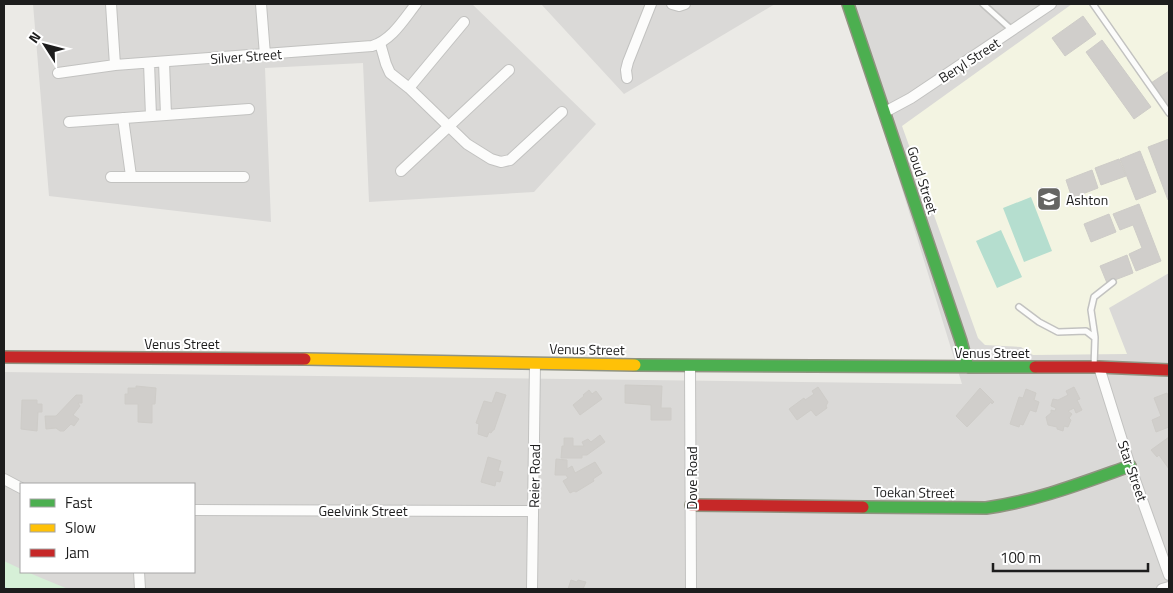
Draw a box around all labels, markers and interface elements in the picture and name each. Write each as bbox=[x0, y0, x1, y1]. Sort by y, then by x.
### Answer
north arrow bbox=[20, 20, 70, 70]
text: N bbox=[23, 27, 45, 47]
street label: Beryl Street bbox=[934, 32, 1004, 88]
street label: Silver Street bbox=[210, 43, 283, 69]
street label: Goud Street bbox=[902, 143, 944, 217]
school or university icon: Ashton bbox=[1036, 186, 1062, 212]
place label: Ashton bbox=[1066, 189, 1108, 210]
street label: Venus Street bbox=[144, 333, 220, 354]
street label: Venus Street bbox=[549, 338, 625, 360]
street label: Venus Street bbox=[954, 342, 1030, 363]
street label: Star Street bbox=[1113, 438, 1153, 504]
street label: Reier Road bbox=[523, 444, 545, 508]
street label: Dove Road bbox=[681, 446, 702, 510]
street label: Toekan Street bbox=[873, 481, 955, 503]
legend bbox=[20, 483, 195, 573]
text: Fast bbox=[65, 491, 93, 514]
street label: Geelvink Street bbox=[318, 500, 408, 521]
text: Slow bbox=[65, 516, 96, 539]
scale bar bbox=[993, 540, 1148, 572]
text: Jam bbox=[65, 541, 89, 564]
text: 100 m bbox=[1000, 546, 1041, 569]

